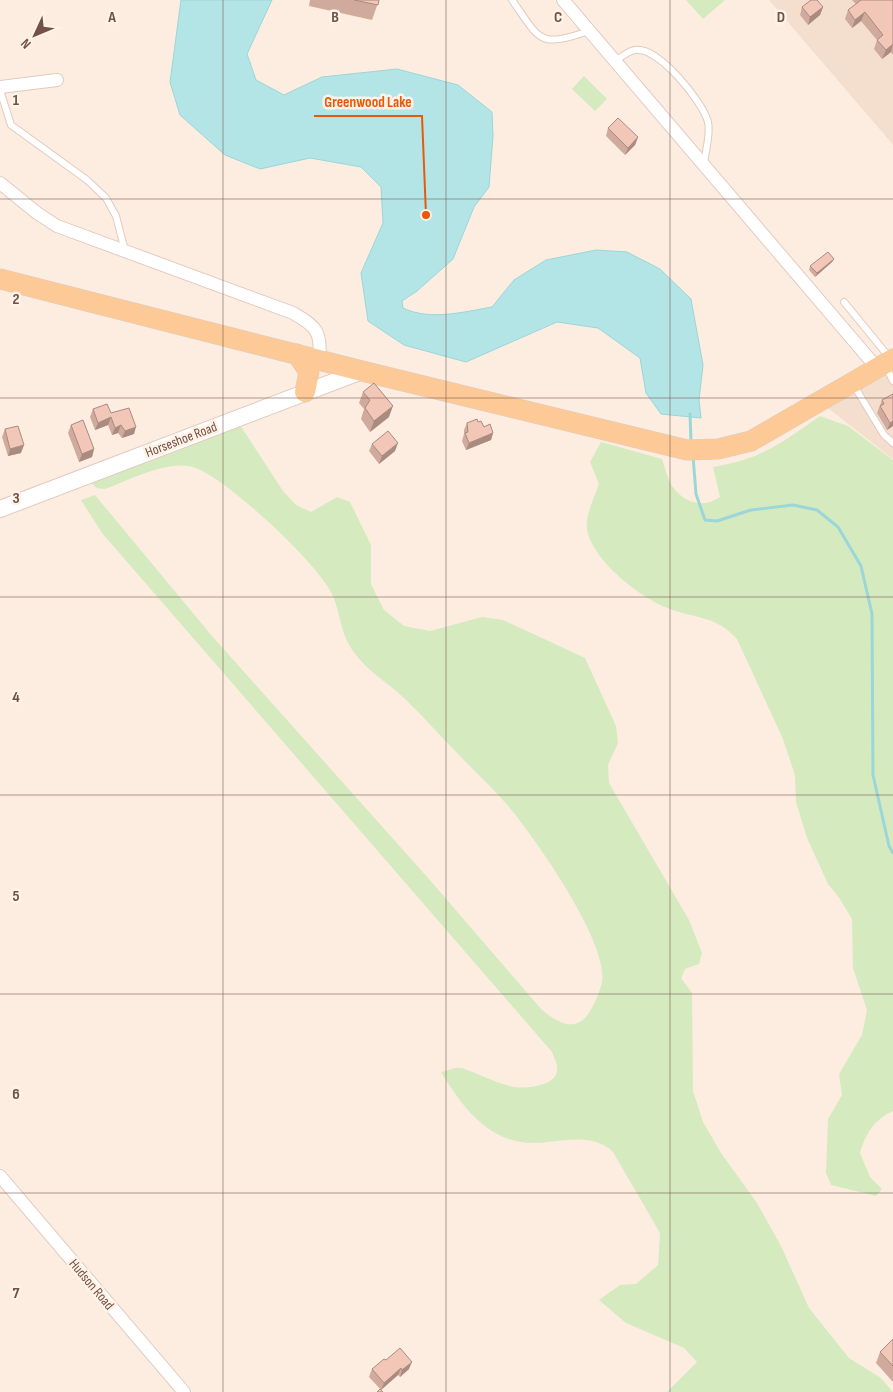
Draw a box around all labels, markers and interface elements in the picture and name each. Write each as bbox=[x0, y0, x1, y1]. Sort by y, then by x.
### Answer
text: A bbox=[107, 8, 116, 27]
text: B bbox=[331, 8, 339, 27]
text: C bbox=[554, 8, 562, 27]
text: D bbox=[777, 8, 785, 27]
north arrow bbox=[10, 10, 60, 60]
text: N bbox=[17, 35, 35, 52]
callout: Greenwood Lake bbox=[314, 86, 422, 116]
text: 1 bbox=[13, 91, 20, 110]
text: Greenwood Lake bbox=[324, 93, 412, 112]
text: 2 bbox=[12, 290, 20, 309]
street label: Horseshoe Road bbox=[143, 418, 220, 461]
text: 3 bbox=[12, 489, 20, 508]
text: 4 bbox=[12, 688, 20, 707]
text: 5 bbox=[12, 887, 20, 906]
text: 6 bbox=[12, 1085, 20, 1104]
street label: Hudson Road bbox=[65, 1255, 118, 1313]
text: 7 bbox=[13, 1284, 20, 1303]

